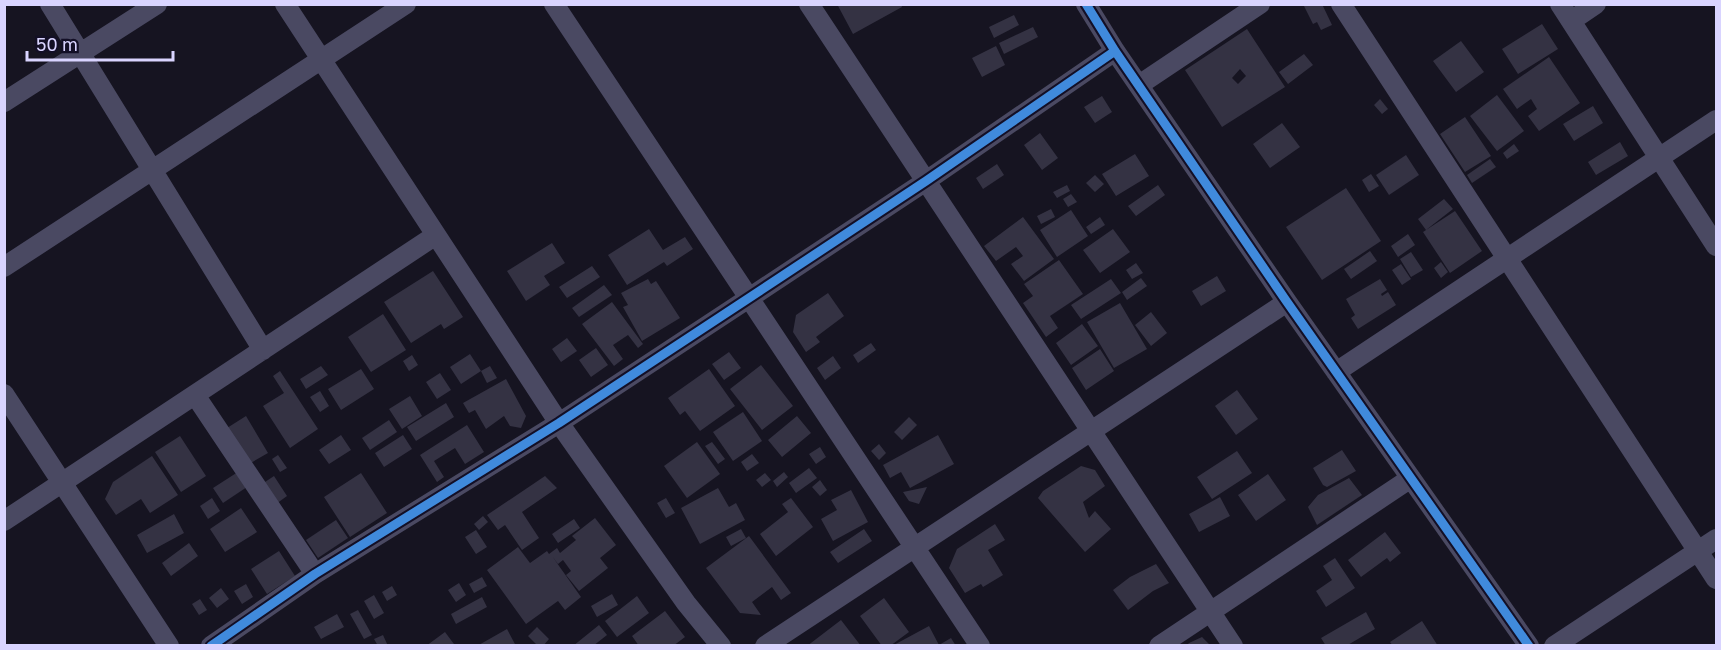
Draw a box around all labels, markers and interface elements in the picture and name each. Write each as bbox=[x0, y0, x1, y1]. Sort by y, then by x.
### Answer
scale bar bbox=[27, 24, 172, 62]
text: 50 m bbox=[36, 33, 78, 55]

